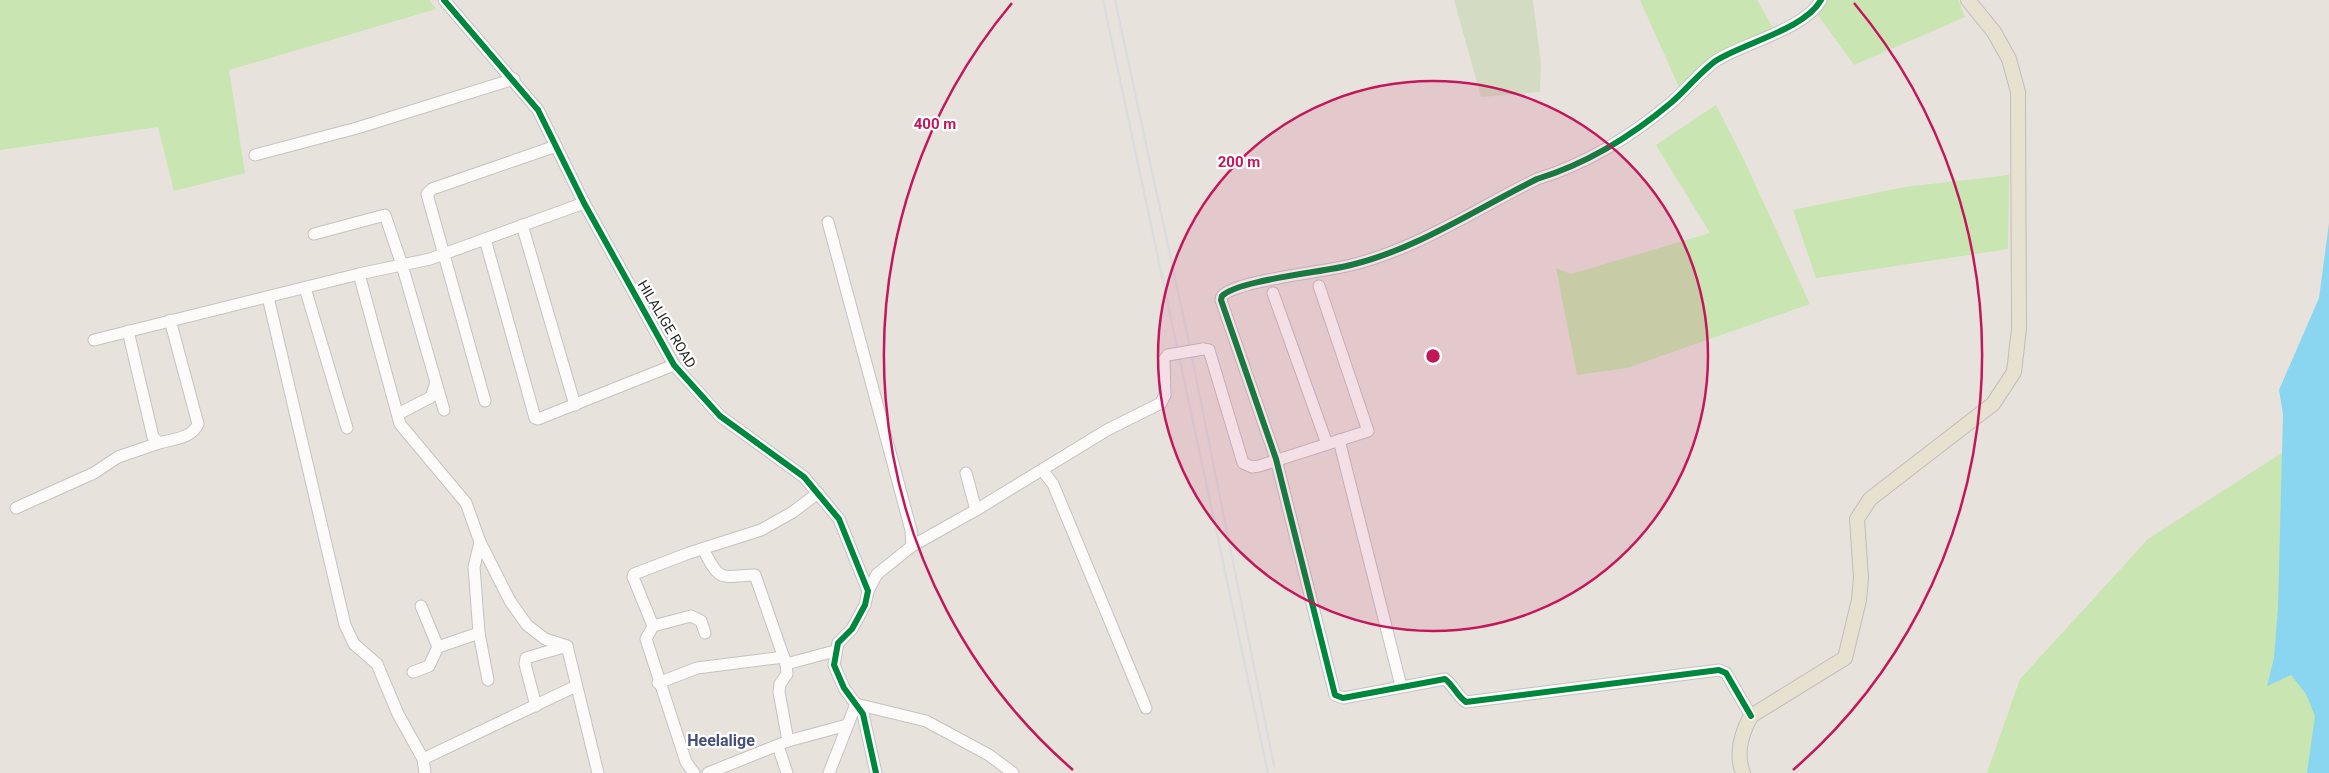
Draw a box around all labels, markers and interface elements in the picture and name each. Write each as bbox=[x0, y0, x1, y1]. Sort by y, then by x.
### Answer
text: 400 m bbox=[914, 115, 956, 133]
text: 200 m bbox=[1218, 153, 1260, 171]
street label: HILALIGE ROAD bbox=[635, 277, 699, 371]
centre of rings bbox=[1424, 347, 1442, 365]
district label: Heelalige bbox=[687, 731, 755, 750]

